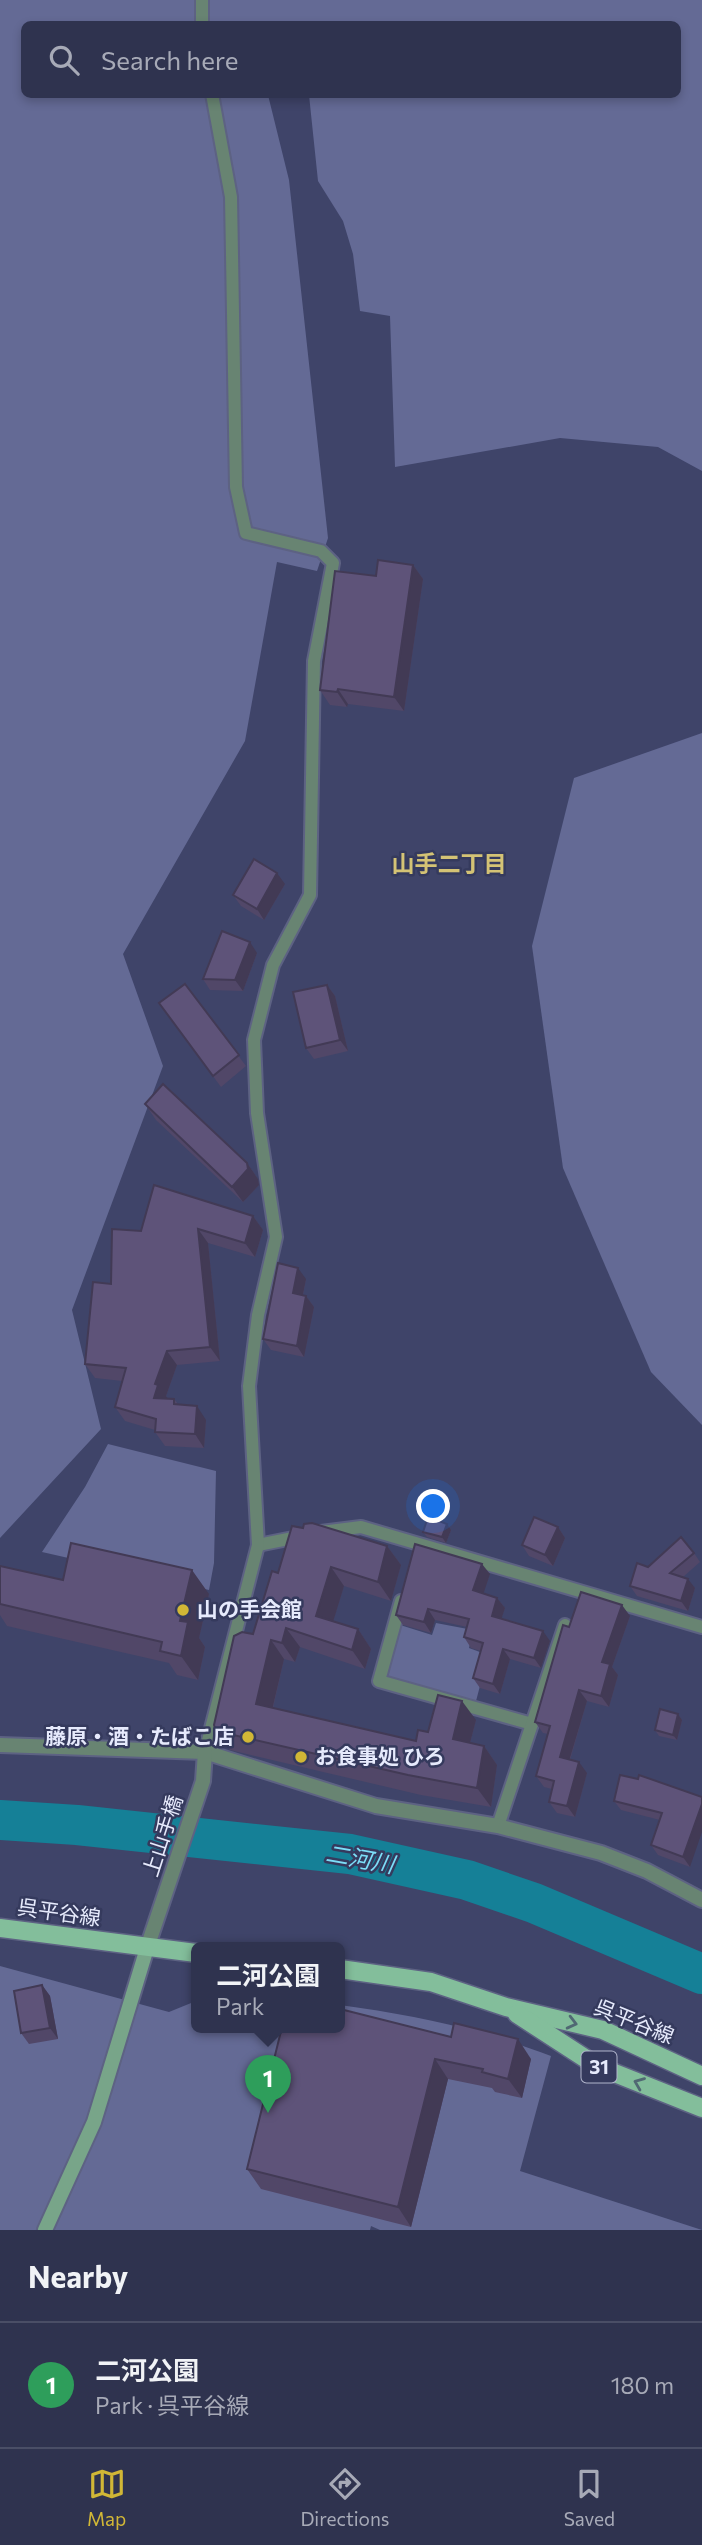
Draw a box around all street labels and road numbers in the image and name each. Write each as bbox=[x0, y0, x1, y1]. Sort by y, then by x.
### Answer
street label: 上山手橋 bbox=[137, 1792, 186, 1879]
street label: 呉平谷線 bbox=[16, 1893, 103, 1930]
street label: 呉平谷線 bbox=[591, 1993, 678, 2048]
road number: 31 bbox=[582, 2052, 616, 2082]

